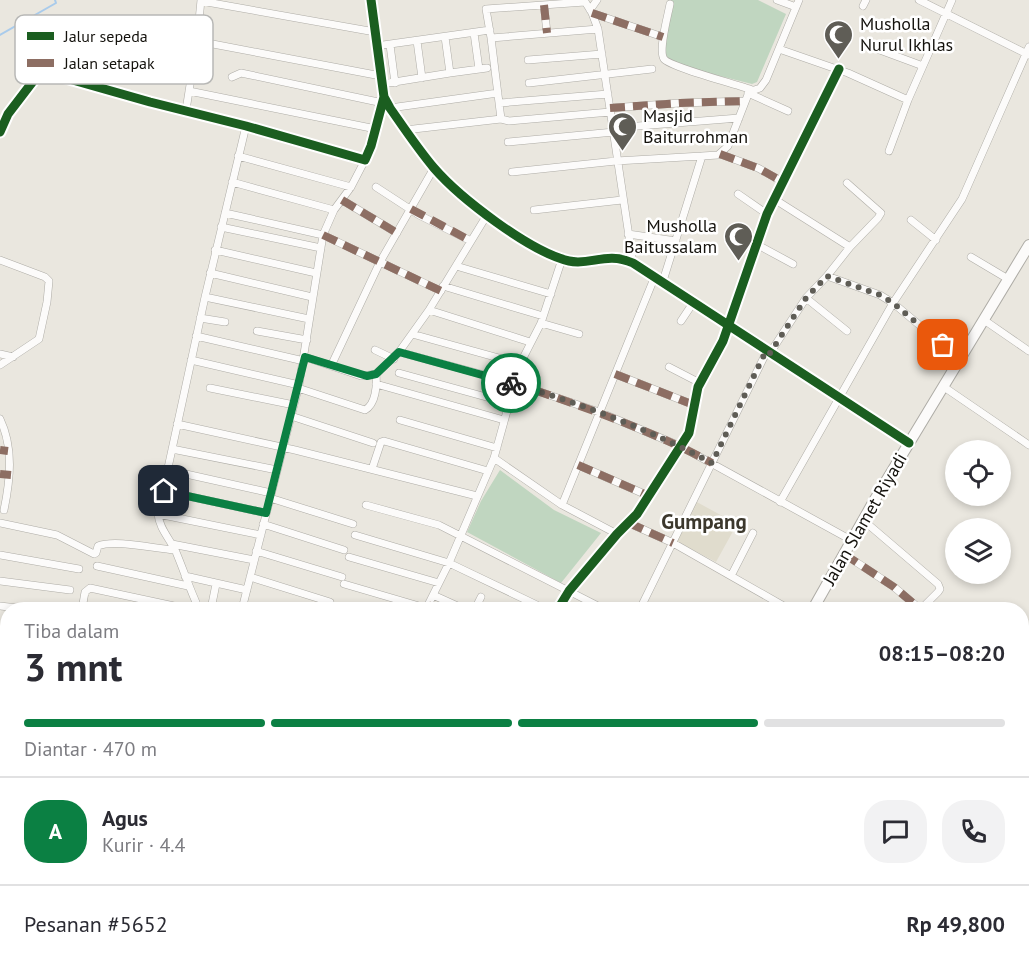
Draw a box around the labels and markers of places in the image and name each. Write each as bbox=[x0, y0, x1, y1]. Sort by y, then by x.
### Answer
place label: Musholla Nurul Ikhlas bbox=[860, 12, 953, 56]
mosque icon: Musholla Nurul Ikhlas bbox=[823, 18, 855, 60]
place label: Masjid Baiturrohman bbox=[643, 104, 748, 148]
mosque icon: Masjid Baiturrohman bbox=[606, 110, 638, 152]
place label: Musholla Baitussalam bbox=[624, 214, 717, 258]
mosque icon: Musholla Baitussalam bbox=[722, 220, 754, 262]
pin bbox=[917, 319, 968, 370]
pin bbox=[138, 465, 189, 516]

